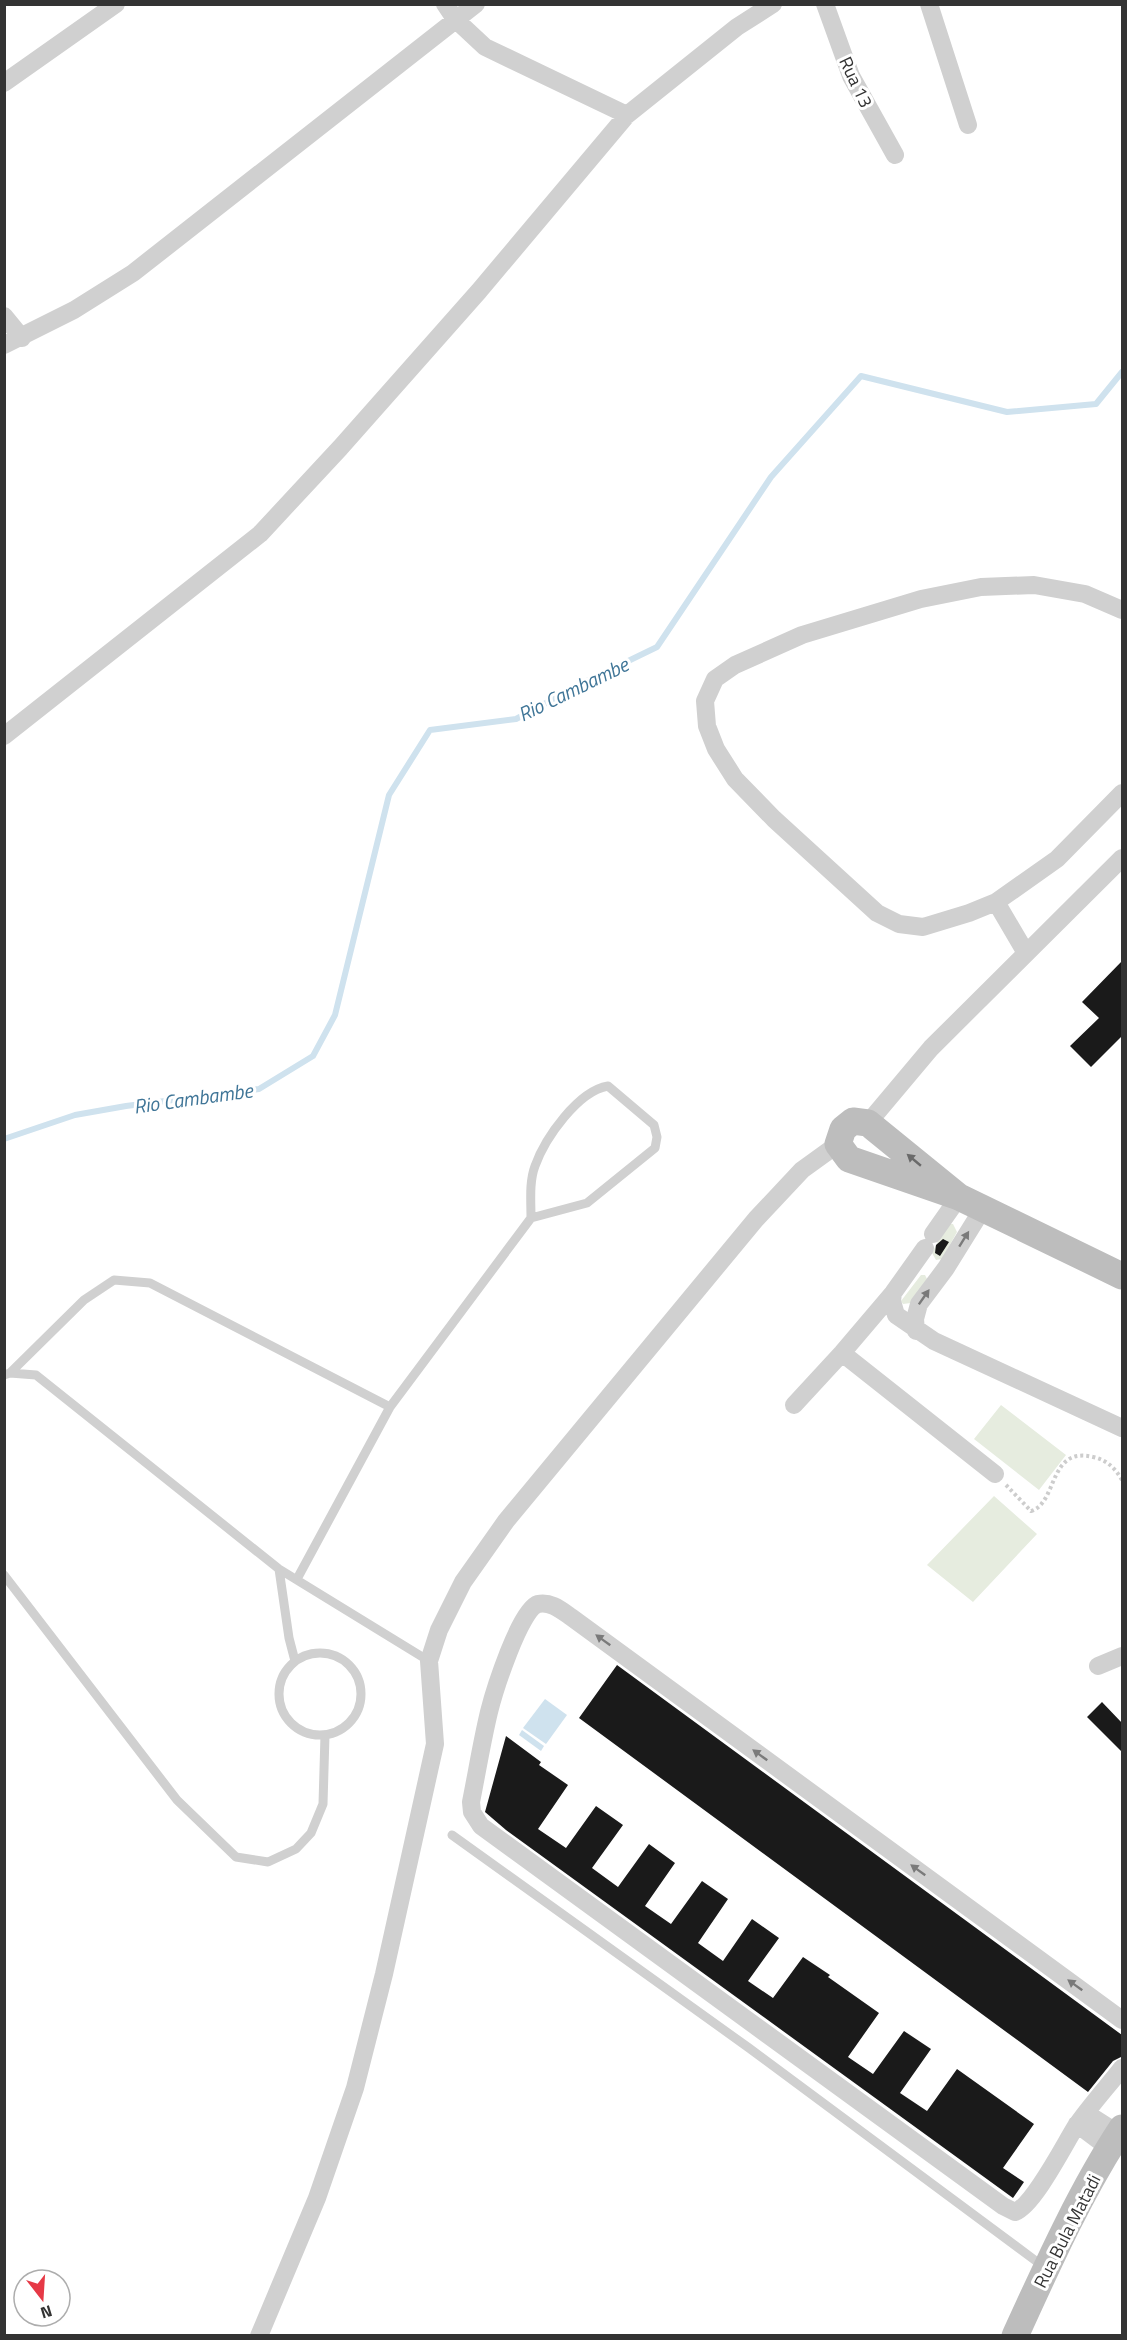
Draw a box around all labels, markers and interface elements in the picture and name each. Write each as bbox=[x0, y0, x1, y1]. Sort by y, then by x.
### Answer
street label: Rua 13 bbox=[832, 52, 880, 112]
water label: Rio Cambambe bbox=[512, 648, 635, 729]
water label: Rio Cambambe bbox=[132, 1074, 256, 1122]
one-way arrow bbox=[906, 1153, 922, 1166]
one-way arrow bbox=[958, 1231, 969, 1247]
one-way arrow bbox=[919, 1288, 930, 1305]
one-way arrow bbox=[596, 1634, 612, 1646]
one-way arrow bbox=[753, 1749, 769, 1761]
one-way arrow bbox=[910, 1865, 925, 1877]
one-way arrow bbox=[1068, 1980, 1083, 1992]
street label: Rua Bula Matadi bbox=[1027, 2169, 1107, 2293]
north arrow bbox=[12, 2268, 72, 2328]
text: N bbox=[38, 2299, 55, 2325]

